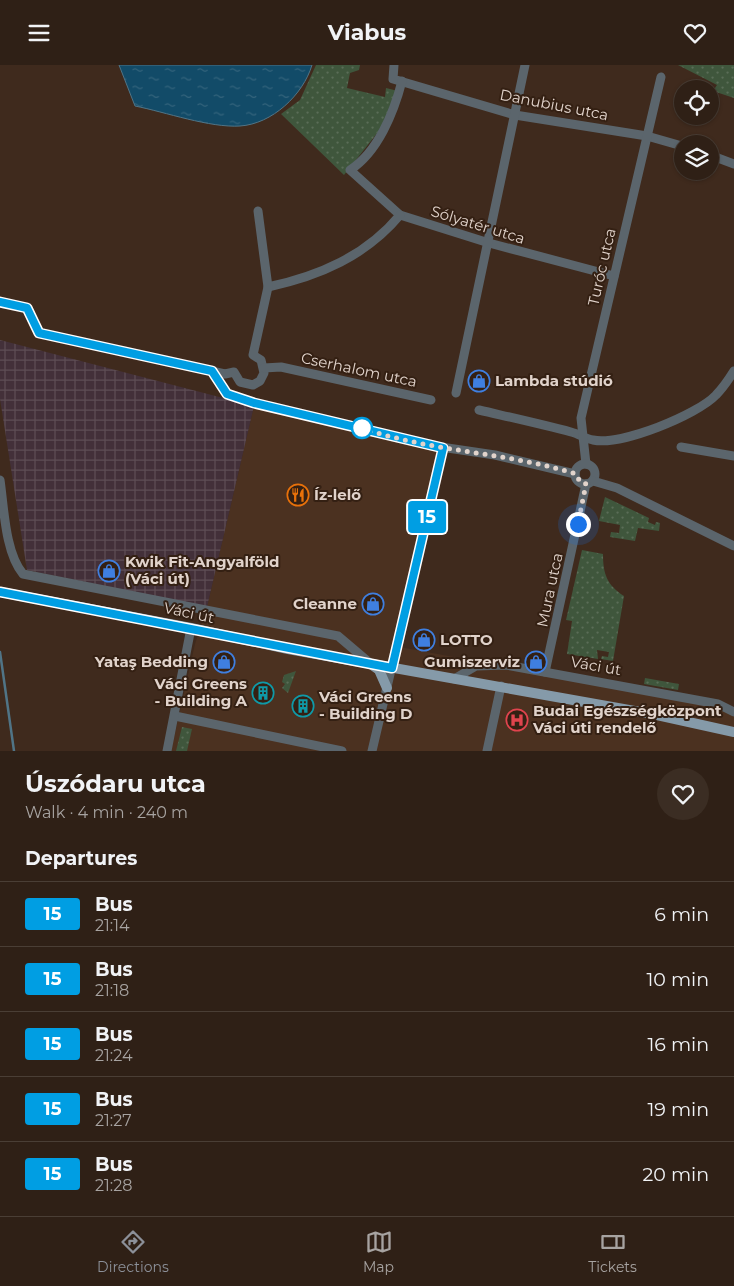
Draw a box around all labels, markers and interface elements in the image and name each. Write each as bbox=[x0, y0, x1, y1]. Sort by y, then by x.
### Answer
icon: menu bbox=[25, 19, 53, 47]
text: Viabus bbox=[328, 19, 406, 46]
icon: heart bbox=[681, 19, 709, 47]
map controls bbox=[674, 80, 719, 180]
button: locate bbox=[674, 80, 719, 125]
street label: Danubius utca bbox=[498, 85, 610, 124]
button: layers bbox=[674, 135, 719, 180]
street label: Sólyatér utca bbox=[429, 201, 527, 248]
street label: Turóc utca bbox=[583, 226, 620, 308]
street label: Cserhalom utca bbox=[299, 348, 419, 391]
shop icon: Lambda stúdió bbox=[467, 369, 491, 393]
place label: Lambda stúdió bbox=[495, 371, 613, 390]
unlabelled marker bbox=[351, 417, 373, 439]
restaurant icon: Íz-lelő bbox=[286, 483, 310, 507]
place label: Íz-lelő bbox=[314, 485, 361, 504]
line badge: 15 bbox=[404, 501, 450, 533]
text: 15 bbox=[418, 506, 436, 528]
your location bbox=[566, 512, 591, 537]
street label: Mura utca bbox=[532, 551, 567, 629]
place label: Kwik Fit-Angyalföld (Váci út) bbox=[125, 552, 279, 588]
shop icon: Kwik Fit-Angyalföld (Váci út) bbox=[97, 559, 121, 583]
shop icon: Cleanne bbox=[361, 592, 385, 616]
place label: Cleanne bbox=[293, 594, 357, 613]
street label: Váci út bbox=[162, 598, 216, 627]
shop icon: LOTTO bbox=[412, 628, 436, 652]
place label: LOTTO bbox=[440, 630, 493, 649]
shop icon: Yataş Bedding bbox=[212, 650, 236, 674]
shop icon: Gumiszerviz bbox=[524, 650, 548, 674]
place label: Yataş Bedding bbox=[94, 652, 208, 671]
place label: Gumiszerviz bbox=[424, 652, 520, 671]
street label: Váci út bbox=[569, 652, 623, 679]
place label: Váci Greens - Building A bbox=[154, 674, 248, 710]
building icon: Váci Greens - Building A bbox=[251, 681, 275, 705]
place label: Váci Greens - Building D bbox=[318, 687, 412, 723]
building icon: Váci Greens - Building D bbox=[291, 694, 315, 718]
place label: Budai Egészségközpont Váci úti rendelő bbox=[532, 701, 722, 737]
hospital icon: Budai Egészségközpont Váci úti rendelő bbox=[505, 708, 529, 732]
button: heart bbox=[657, 768, 709, 820]
text: Úszódaru utca bbox=[25, 769, 206, 798]
text: Walk · 4 min · 240 m bbox=[25, 803, 188, 822]
text: Departures bbox=[25, 847, 137, 870]
text: Bus bbox=[95, 893, 133, 916]
text: 15 bbox=[44, 903, 61, 925]
text: 6 min bbox=[654, 903, 709, 926]
text: 21:14 bbox=[95, 916, 130, 935]
text: Bus bbox=[95, 958, 133, 981]
text: 15 bbox=[44, 968, 61, 990]
text: 10 min bbox=[646, 968, 709, 991]
text: 21:18 bbox=[95, 981, 129, 1000]
text: Bus bbox=[95, 1023, 133, 1046]
text: 15 bbox=[44, 1033, 61, 1055]
text: 16 min bbox=[647, 1033, 709, 1056]
text: 21:24 bbox=[95, 1046, 133, 1065]
text: Bus bbox=[95, 1088, 133, 1111]
text: 15 bbox=[44, 1098, 61, 1120]
text: 19 min bbox=[647, 1098, 709, 1121]
text: 21:27 bbox=[95, 1111, 132, 1130]
text: Bus bbox=[95, 1153, 133, 1176]
text: 15 bbox=[44, 1163, 61, 1185]
text: 20 min bbox=[643, 1163, 709, 1186]
text: 21:28 bbox=[95, 1176, 133, 1195]
tab: Directions bbox=[97, 1228, 169, 1276]
tab: Map bbox=[363, 1228, 394, 1276]
tab: Tickets bbox=[588, 1228, 637, 1276]

